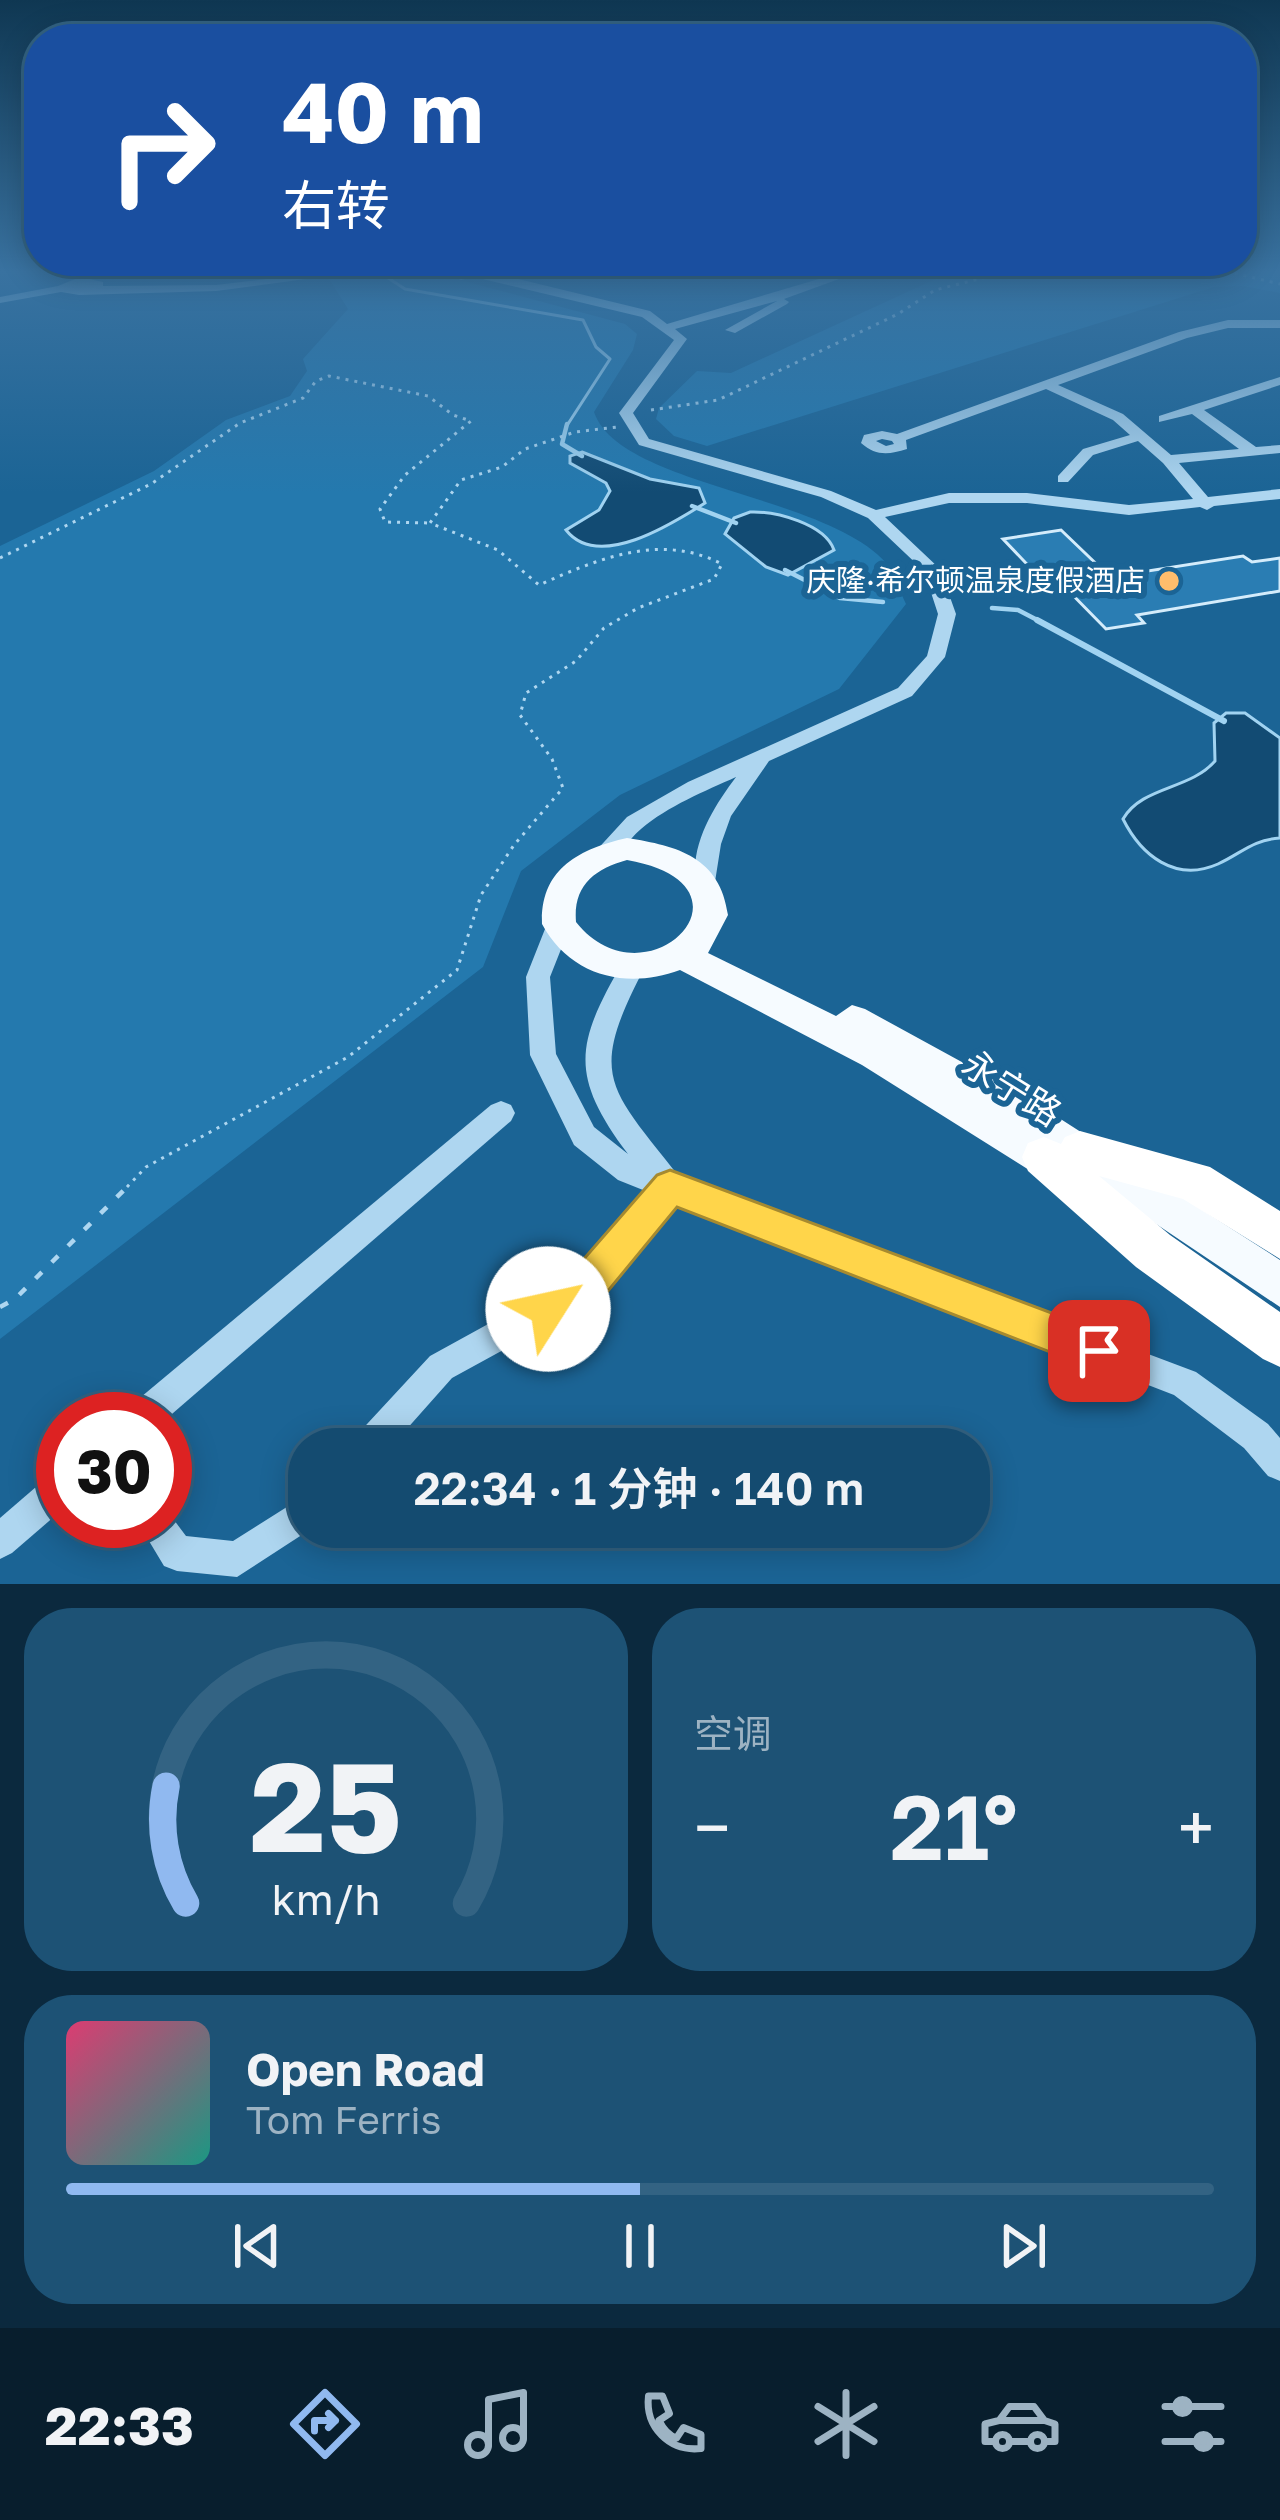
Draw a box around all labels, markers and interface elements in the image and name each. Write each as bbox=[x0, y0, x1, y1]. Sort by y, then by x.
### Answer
text: 40 m bbox=[282, 61, 484, 161]
icon: right bbox=[84, 72, 240, 228]
text: 右转 bbox=[282, 172, 390, 237]
place label: 庆隆·希尔顿温泉度假酒店 bbox=[806, 562, 1145, 598]
marker: 庆隆·希尔顿温泉度假酒店 bbox=[1156, 568, 1182, 594]
street label: 永宁路 bbox=[955, 1041, 1069, 1134]
position arrow bbox=[485, 1246, 611, 1372]
pin bbox=[1048, 1300, 1150, 1402]
icon: arrive bbox=[1066, 1318, 1132, 1384]
speed limit sign: 30 bbox=[36, 1392, 192, 1548]
text: 22:34 · 1 分钟 · 140 m bbox=[414, 1461, 864, 1515]
text: 空调 bbox=[694, 1710, 772, 1757]
text: 25 bbox=[250, 1730, 402, 1879]
text: 21° bbox=[890, 1772, 1018, 1880]
text: − bbox=[694, 1787, 730, 1867]
text: + bbox=[1178, 1787, 1214, 1867]
text: km/h bbox=[271, 1872, 381, 1923]
text: Open Road bbox=[246, 2042, 485, 2096]
text: Tom Ferris bbox=[246, 2096, 441, 2143]
icon: previous bbox=[224, 2213, 290, 2279]
icon: pause bbox=[607, 2213, 673, 2279]
icon: next bbox=[990, 2213, 1056, 2279]
icon: directions bbox=[283, 2382, 367, 2466]
icon: music bbox=[457, 2382, 541, 2466]
icon: phone bbox=[631, 2382, 715, 2466]
icon: climate bbox=[804, 2382, 888, 2466]
icon: car bbox=[978, 2382, 1062, 2466]
icon: filters bbox=[1151, 2382, 1235, 2466]
text: 22:33 bbox=[45, 2392, 194, 2457]

